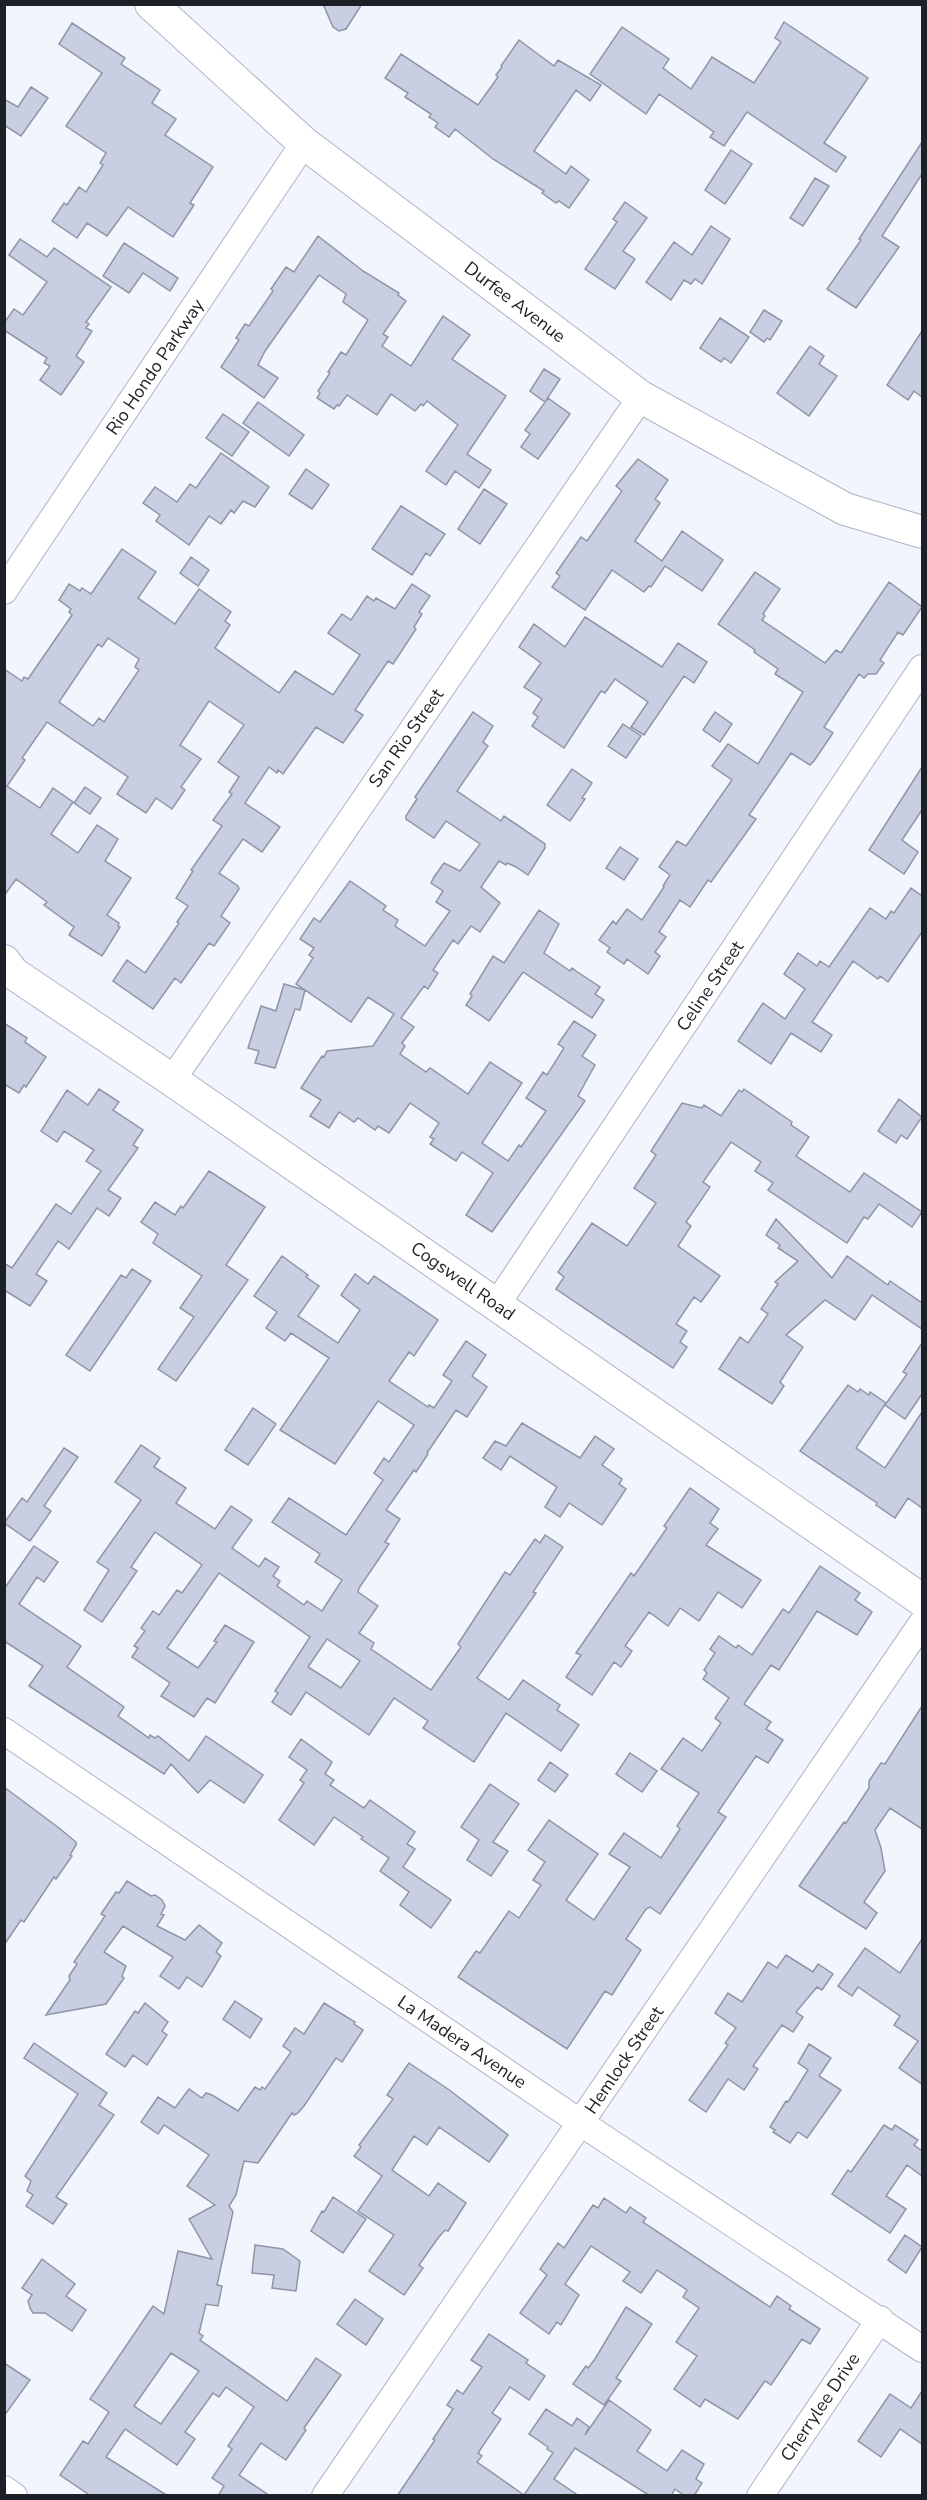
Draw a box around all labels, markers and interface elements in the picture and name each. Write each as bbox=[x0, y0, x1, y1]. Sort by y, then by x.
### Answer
street label: Durfee Avenue bbox=[459, 256, 571, 348]
street label: Rio Hondo Parkway bbox=[101, 294, 210, 440]
street label: San Rio Street bbox=[363, 683, 449, 792]
street label: Celine Street bbox=[671, 936, 749, 1036]
street label: Cogswell Road bbox=[406, 1236, 520, 1326]
street label: La Madera Avenue bbox=[393, 1990, 531, 2094]
street label: Hemlock Street bbox=[579, 2001, 669, 2119]
street label: Cherrylee Drive bbox=[775, 2348, 865, 2466]

